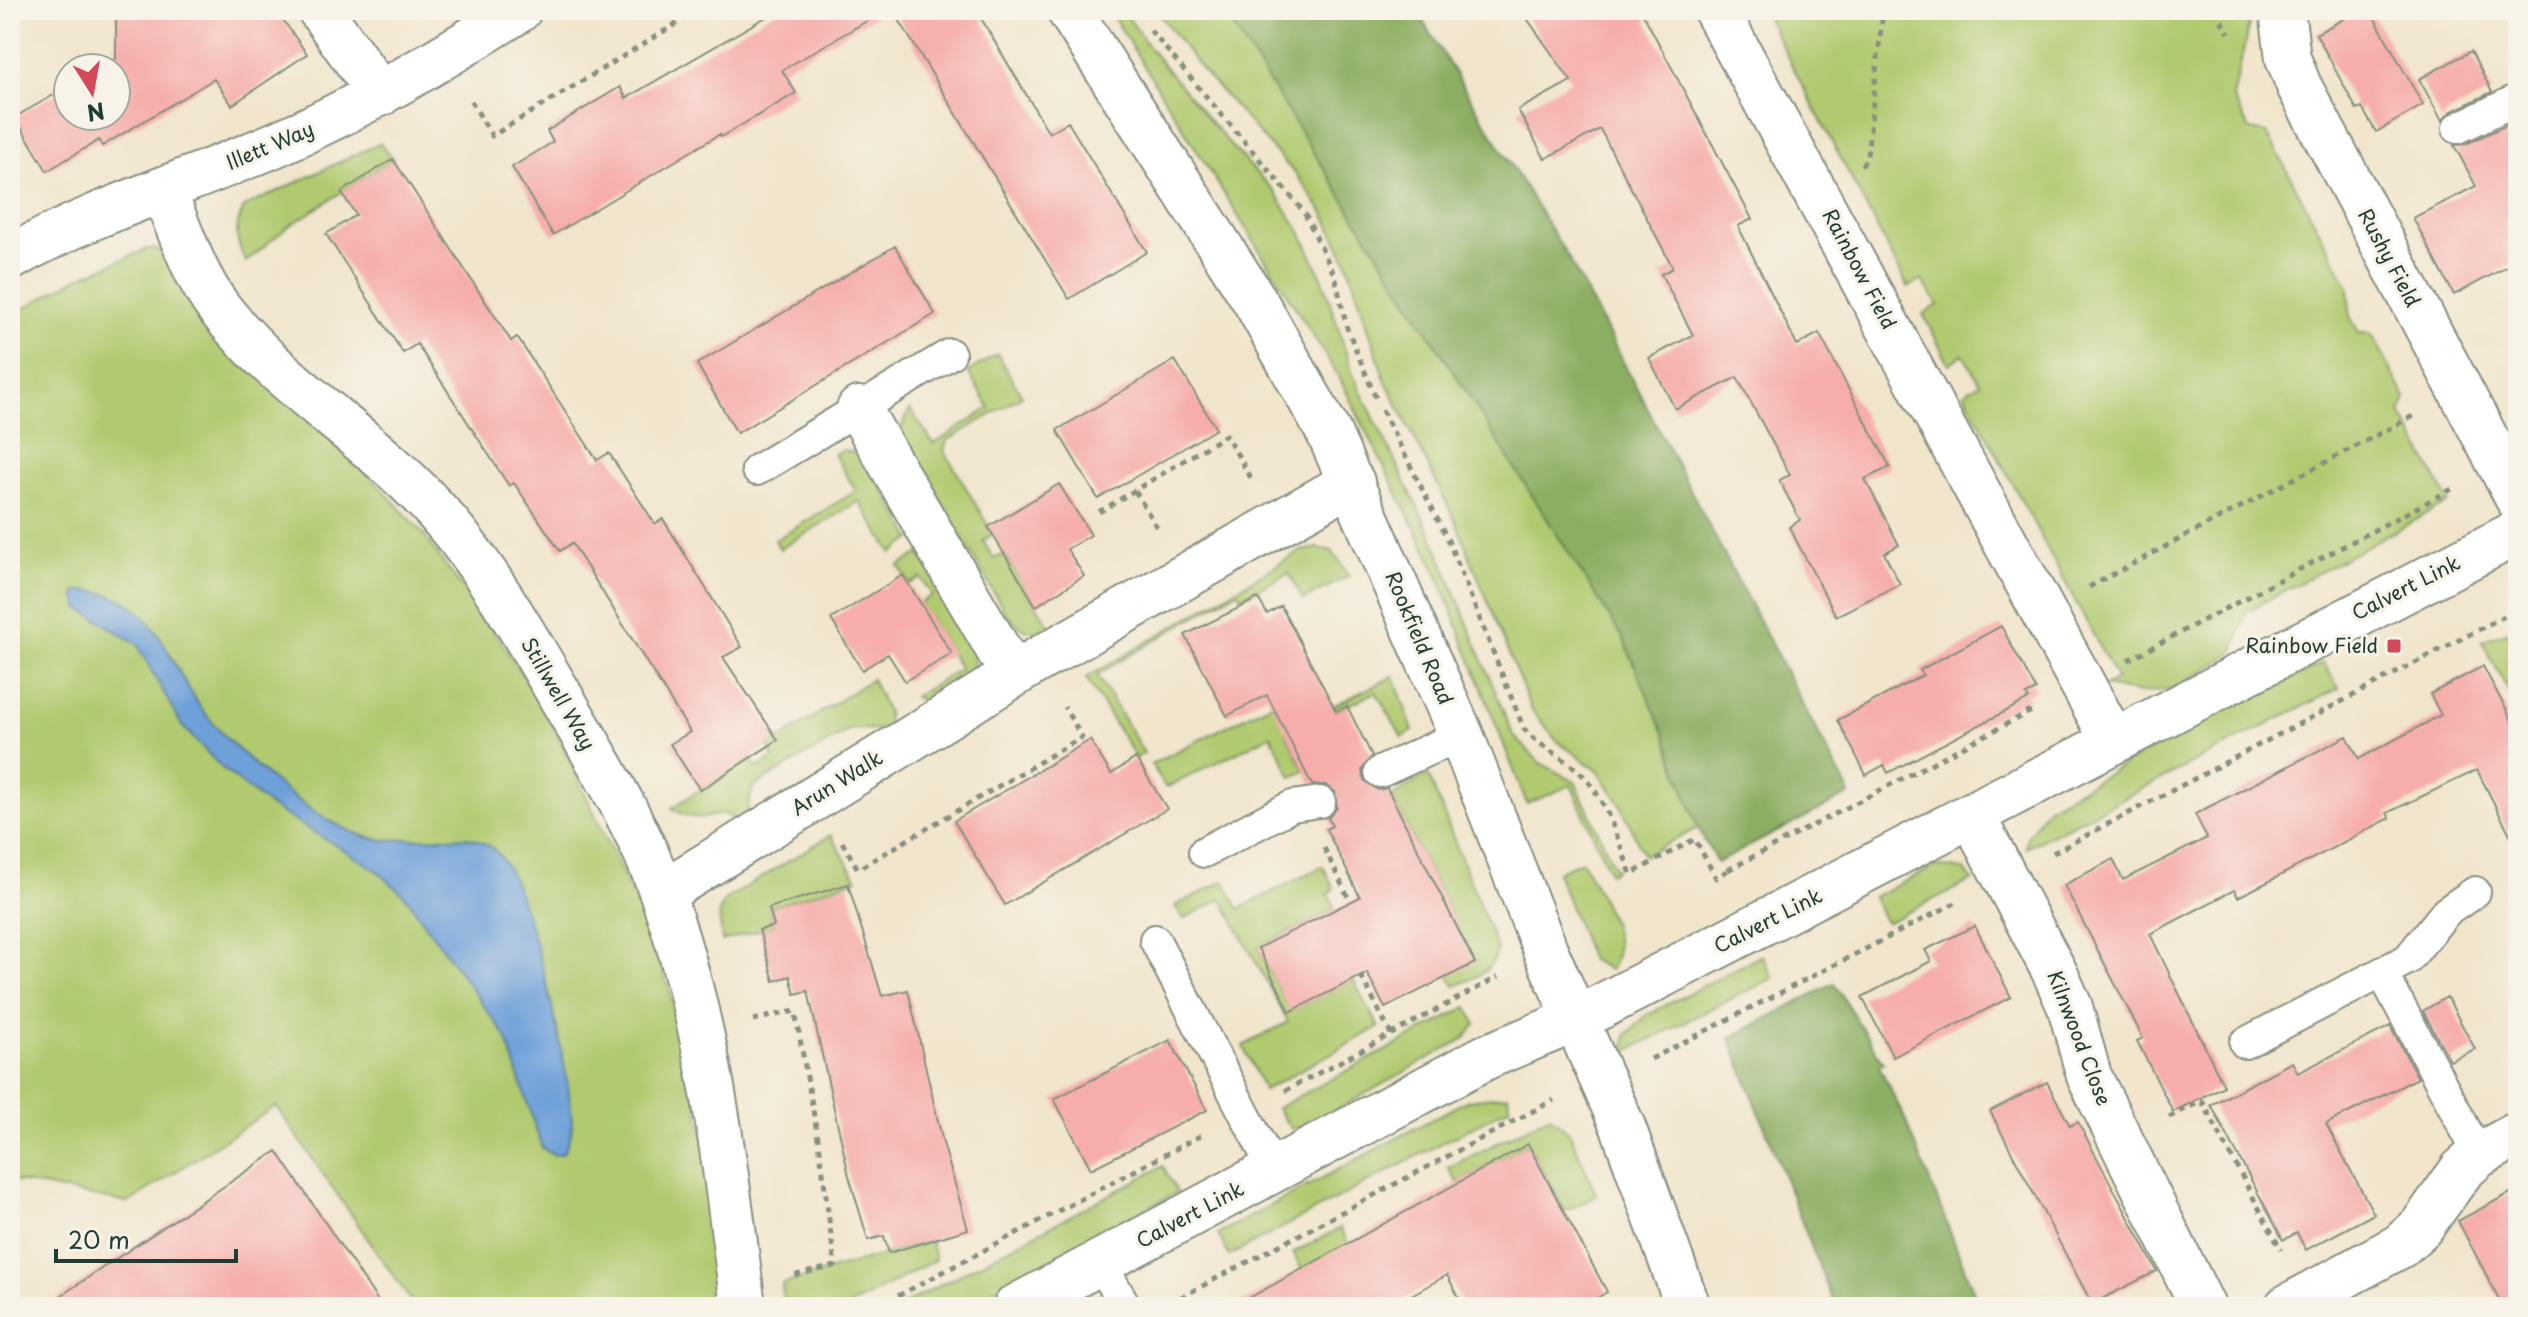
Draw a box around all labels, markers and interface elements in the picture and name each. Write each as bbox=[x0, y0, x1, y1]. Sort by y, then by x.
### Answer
north arrow bbox=[52, 52, 132, 132]
text: N bbox=[84, 95, 108, 131]
street label: Illett Way bbox=[221, 113, 318, 177]
street label: Rainbow Field bbox=[1815, 203, 1904, 334]
street label: Rushy Field bbox=[2351, 203, 2428, 312]
street label: Calvert Link bbox=[2346, 547, 2465, 627]
street label: Rookfield Road bbox=[1378, 566, 1462, 709]
place label: Rainbow Field bbox=[2245, 630, 2378, 660]
street label: Stillwell Way bbox=[514, 631, 603, 756]
marker: Rainbow Field bbox=[2385, 637, 2403, 655]
street label: Arun Walk bbox=[785, 742, 888, 822]
street label: Calvert Link bbox=[1708, 880, 1827, 960]
street label: Kilnwood Close bbox=[2040, 966, 2120, 1110]
street label: Calvert Link bbox=[1130, 1173, 1249, 1255]
scale bar bbox=[56, 1213, 236, 1263]
text: 20 m bbox=[68, 1221, 130, 1257]

